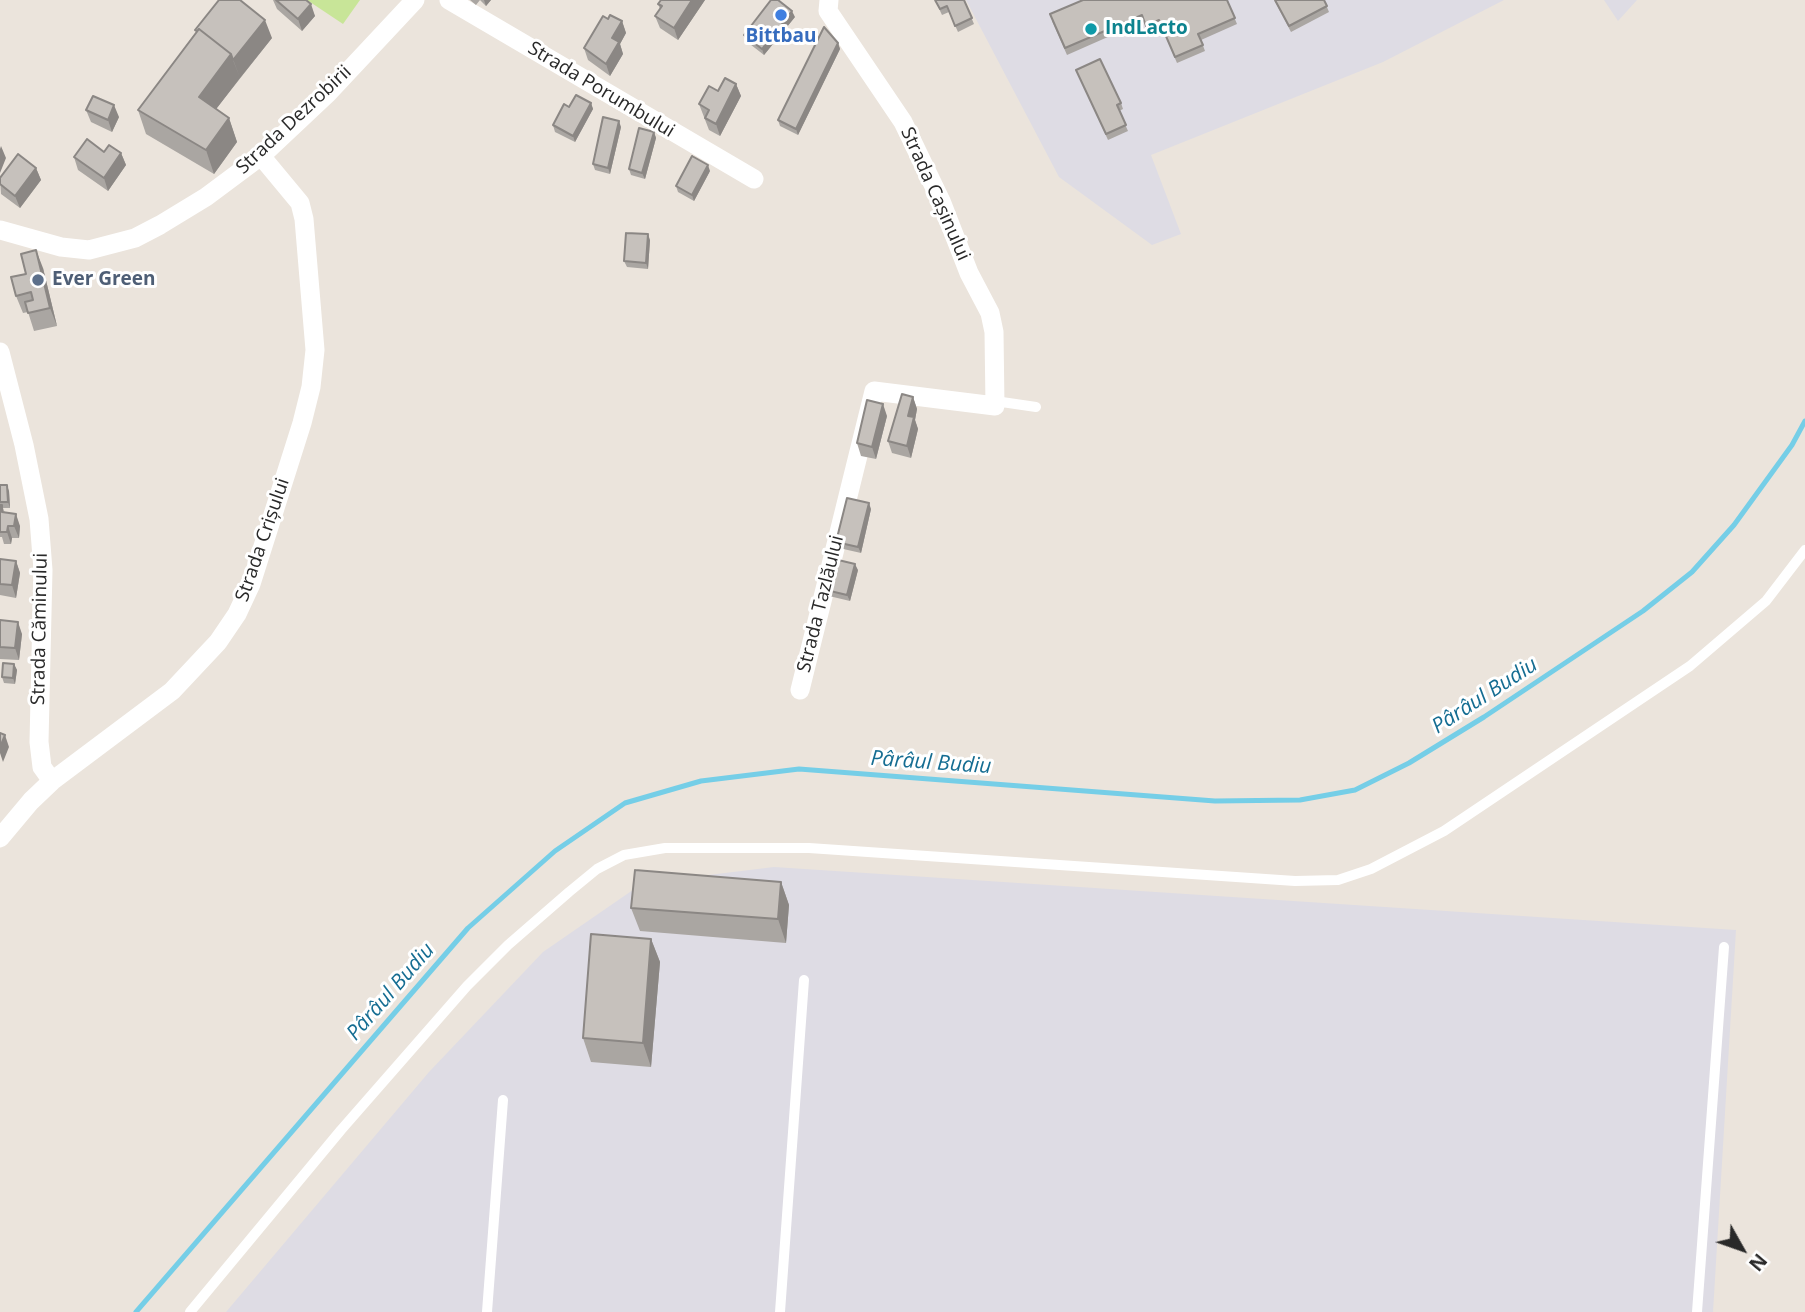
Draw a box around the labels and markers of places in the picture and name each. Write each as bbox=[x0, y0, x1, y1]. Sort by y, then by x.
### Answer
marker: Bittbau bbox=[773, 7, 789, 23]
place label: IndLacto bbox=[1105, 18, 1188, 40]
marker: IndLacto bbox=[1083, 21, 1099, 37]
place label: Bittbau bbox=[745, 26, 817, 48]
place label: Ever Green bbox=[52, 269, 156, 291]
marker: Ever Green bbox=[30, 272, 46, 288]

